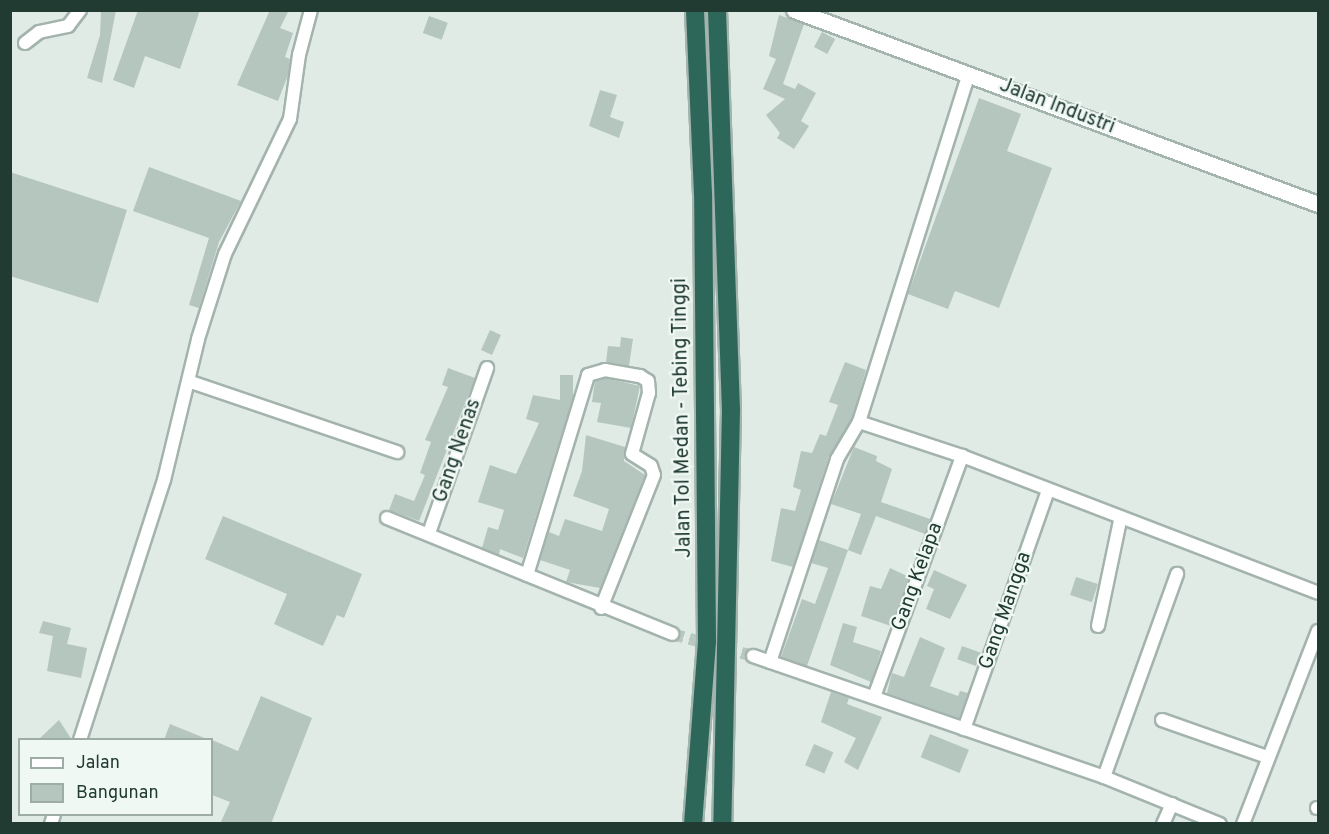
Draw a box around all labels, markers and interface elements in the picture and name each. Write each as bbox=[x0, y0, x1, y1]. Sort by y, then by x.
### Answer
street label: Jalan Industri bbox=[996, 74, 1118, 140]
street label: Jalan Tol Medan - Tebing Tinggi bbox=[669, 277, 697, 559]
street label: Gang Nenas bbox=[429, 396, 487, 506]
street label: Gang Kelapa bbox=[887, 520, 949, 634]
street label: Gang Mangga bbox=[975, 549, 1037, 673]
legend bbox=[18, 738, 213, 816]
text: Jalan bbox=[76, 752, 120, 775]
text: Bangunan bbox=[76, 782, 159, 805]

